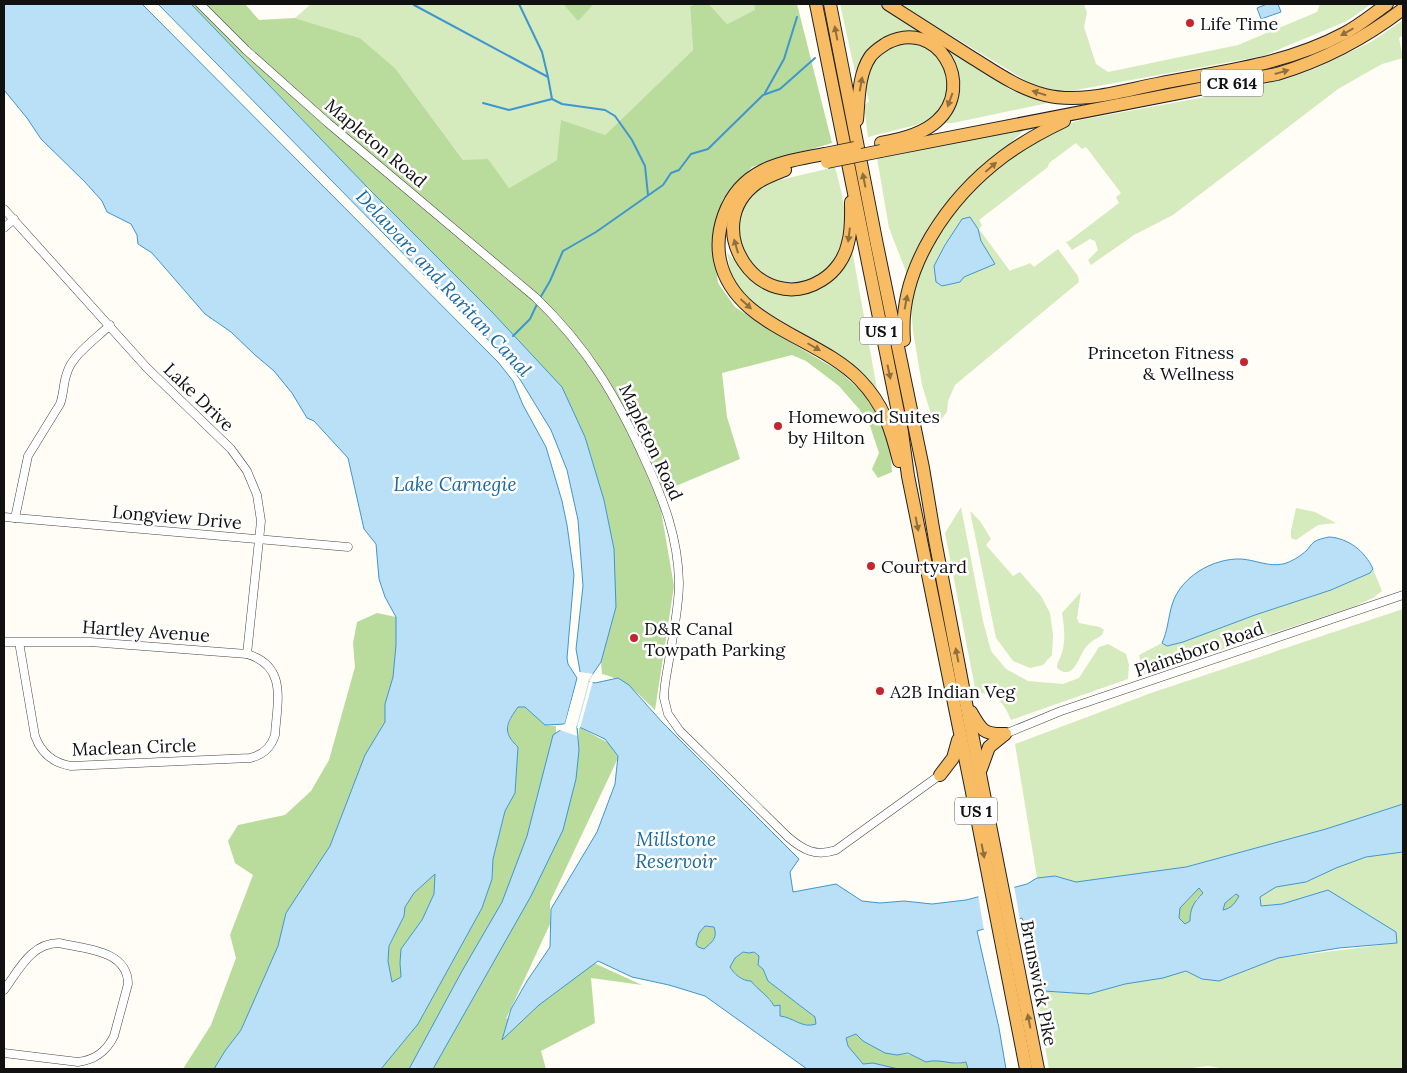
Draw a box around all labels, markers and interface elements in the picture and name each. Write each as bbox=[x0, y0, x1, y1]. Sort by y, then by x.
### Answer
place label: Life Time bbox=[1200, 12, 1279, 35]
marker: Life Time bbox=[1184, 17, 1196, 29]
one-way arrow bbox=[831, 25, 839, 41]
one-way arrow bbox=[1340, 27, 1353, 36]
one-way arrow bbox=[1275, 68, 1290, 76]
road number: CR 614 bbox=[1201, 70, 1263, 96]
one-way arrow bbox=[858, 76, 866, 92]
one-way arrow bbox=[1032, 89, 1047, 97]
one-way arrow bbox=[946, 93, 954, 108]
street label: Mapleton Road bbox=[320, 94, 432, 192]
one-way arrow bbox=[984, 161, 997, 172]
one-way arrow bbox=[860, 172, 868, 188]
water label: Delaware and Raritan Canal bbox=[351, 185, 537, 382]
one-way arrow bbox=[845, 228, 853, 244]
one-way arrow bbox=[732, 238, 740, 253]
one-way arrow bbox=[903, 294, 911, 310]
one-way arrow bbox=[739, 299, 752, 310]
road number: US 1 bbox=[860, 318, 902, 344]
place label: Princeton Fitness & Wellness bbox=[1088, 341, 1234, 385]
one-way arrow bbox=[807, 342, 820, 351]
marker: Princeton Fitness & Wellness bbox=[1238, 356, 1250, 368]
street label: Lake Drive bbox=[159, 358, 239, 436]
one-way arrow bbox=[885, 364, 893, 379]
street label: Mapleton Road bbox=[614, 380, 688, 504]
place label: Homewood Suites by Hilton bbox=[788, 405, 940, 449]
marker: Homewood Suites by Hilton bbox=[772, 420, 784, 432]
water label: Lake Carnegie bbox=[393, 472, 517, 496]
street label: Longview Drive bbox=[111, 500, 243, 534]
one-way arrow bbox=[914, 517, 922, 533]
place label: Courtyard bbox=[881, 555, 967, 578]
marker: Courtyard bbox=[865, 560, 877, 572]
street label: Hartley Avenue bbox=[81, 615, 211, 647]
street label: Plainsboro Road bbox=[1131, 616, 1267, 682]
place label: D&R Canal Towpath Parking bbox=[644, 617, 786, 661]
marker: D&R Canal Towpath Parking bbox=[628, 632, 640, 644]
one-way arrow bbox=[953, 648, 961, 663]
place label: A2B Indian Veg bbox=[889, 680, 1016, 703]
marker: A2B Indian Veg bbox=[874, 685, 886, 697]
street label: Maclean Circle bbox=[71, 733, 197, 761]
road number: US 1 bbox=[955, 798, 997, 824]
water label: Millstone Reservoir bbox=[635, 827, 717, 873]
one-way arrow bbox=[980, 843, 988, 859]
street label: Brunswick Pike bbox=[1016, 918, 1063, 1048]
one-way arrow bbox=[1024, 1013, 1032, 1029]

